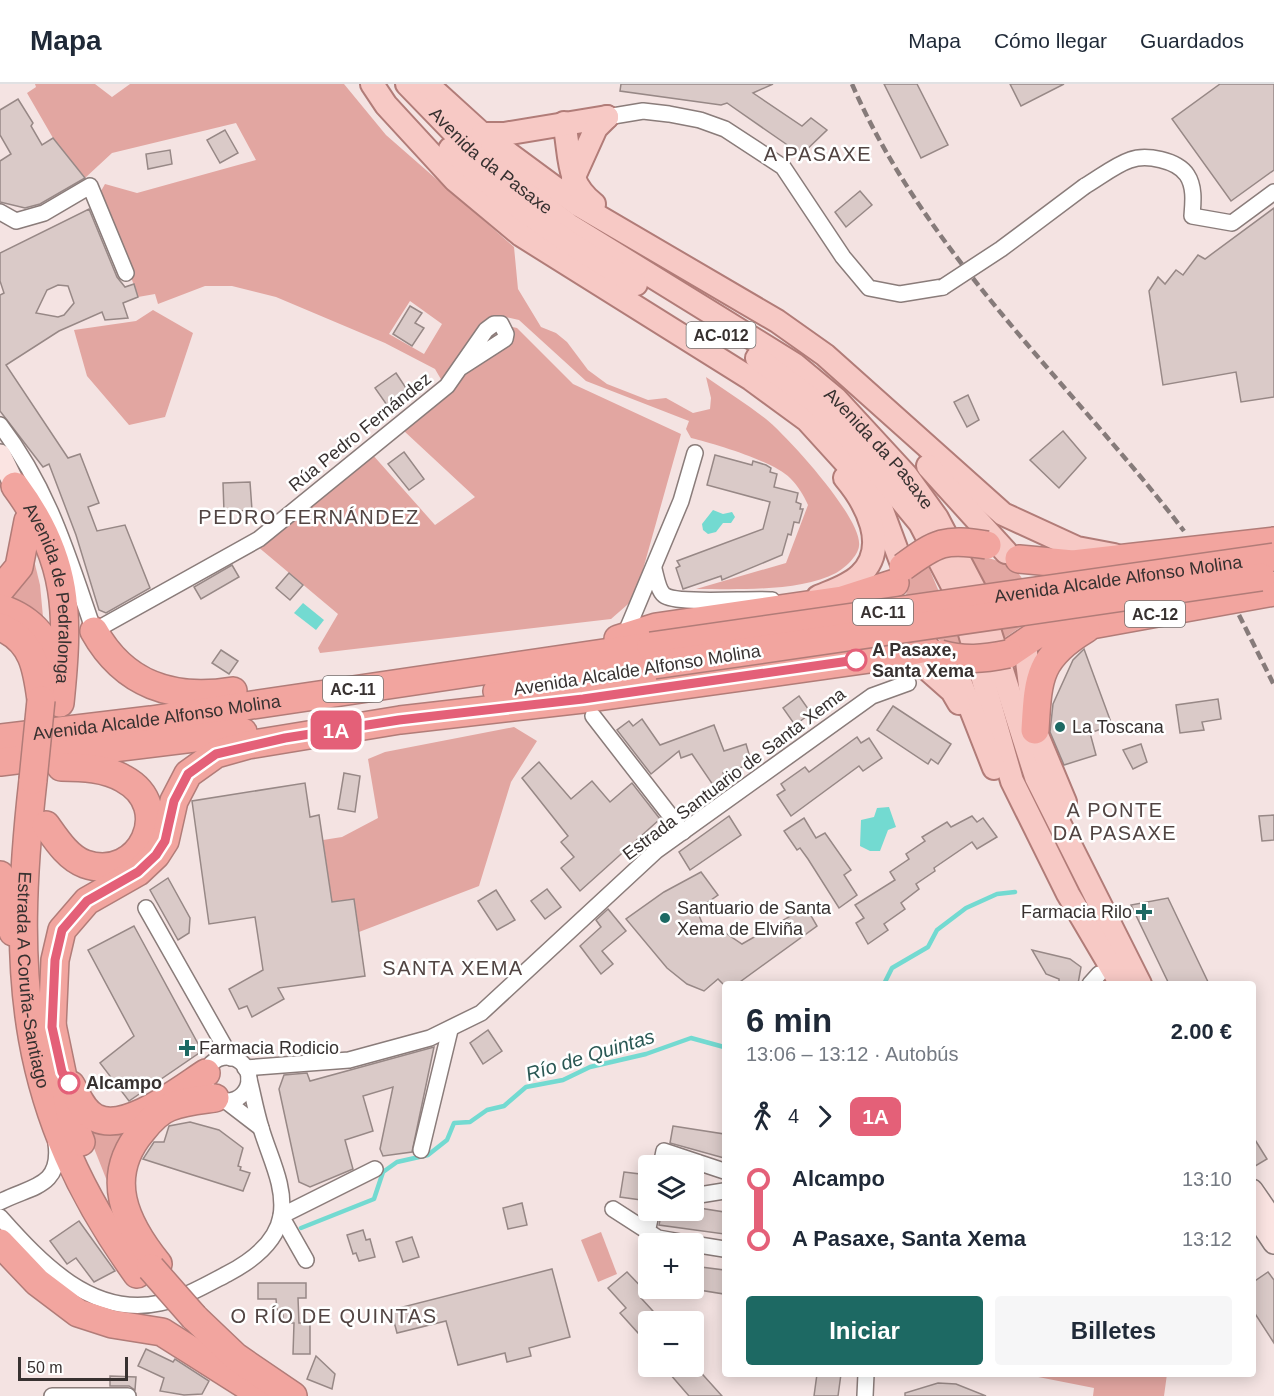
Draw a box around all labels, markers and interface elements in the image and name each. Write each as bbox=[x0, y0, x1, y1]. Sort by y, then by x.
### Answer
text: Mapa bbox=[30, 25, 102, 56]
text: Mapa bbox=[908, 29, 961, 52]
text: Cómo llegar bbox=[994, 29, 1107, 52]
text: Guardados bbox=[1140, 29, 1244, 52]
street label: Avenida da Pasaxe bbox=[425, 103, 556, 218]
district label: A PASAXE bbox=[764, 143, 872, 165]
road number: AC-012 bbox=[686, 322, 756, 348]
street label: Rúa Pedro Fernández bbox=[285, 368, 435, 496]
street label: Avenida da Pasaxe bbox=[820, 384, 937, 513]
street label: Avenida de Pedralonga bbox=[19, 499, 75, 686]
district label: PEDRO FERNÁNDEZ bbox=[198, 506, 420, 528]
street label: Avenida Alcalde Alfonso Molina bbox=[993, 552, 1244, 607]
road number: AC-11 bbox=[853, 599, 913, 625]
road number: AC-12 bbox=[1125, 601, 1185, 627]
street label: Avenida Alcalde Alfonso Molina bbox=[512, 640, 763, 699]
place label: A Pasaxe, Santa Xema bbox=[872, 640, 975, 681]
marker: A Pasaxe, Santa Xema bbox=[845, 649, 867, 671]
road number: AC-11 bbox=[323, 676, 383, 702]
street label: Estrada Santuario de Santa Xema bbox=[619, 683, 850, 864]
street label: Avenida Alcalde Alfonso Molina bbox=[32, 691, 283, 744]
line badge: 1A bbox=[309, 710, 363, 750]
place label: La Toscana bbox=[1072, 717, 1165, 737]
text: 1A bbox=[323, 719, 349, 742]
marker: La Toscana bbox=[1053, 720, 1067, 734]
district label: A PONTE DA PASAXE bbox=[1053, 799, 1177, 844]
street label: Estrada A Coruña-Santiago bbox=[13, 871, 53, 1091]
place label: Santuario de Santa Xema de Elviña bbox=[677, 898, 832, 939]
place label: Farmacia Rilo bbox=[1021, 902, 1132, 922]
marker: Farmacia Rilo bbox=[1137, 905, 1151, 919]
marker: Santuario de Santa Xema de Elviña bbox=[658, 911, 672, 925]
district label: SANTA XEMA bbox=[382, 957, 524, 979]
text: 6 min bbox=[746, 1002, 832, 1039]
text: 2.00 € bbox=[1171, 1019, 1232, 1044]
water label: Río de Quintas bbox=[523, 1025, 657, 1085]
place label: Farmacia Rodicio bbox=[199, 1038, 339, 1058]
marker: Farmacia Rodicio bbox=[180, 1041, 194, 1055]
text: 13:06 – 13:12 · Autobús bbox=[746, 1043, 958, 1065]
marker: Alcampo bbox=[58, 1072, 80, 1094]
place label: Alcampo bbox=[86, 1073, 162, 1093]
icon: walk bbox=[746, 1100, 779, 1133]
icon: forward bbox=[808, 1100, 841, 1133]
text: 4 bbox=[788, 1105, 799, 1127]
text: 1A bbox=[862, 1105, 889, 1128]
map controls bbox=[638, 1155, 704, 1377]
button: layers bbox=[638, 1155, 704, 1221]
text: Alcampo bbox=[792, 1166, 885, 1191]
text: 13:10 bbox=[1182, 1168, 1232, 1190]
text: A Pasaxe, Santa Xema bbox=[792, 1226, 1026, 1251]
text: 13:12 bbox=[1182, 1228, 1232, 1250]
button: + bbox=[638, 1233, 704, 1299]
button: Iniciar bbox=[746, 1296, 983, 1365]
button: Billetes bbox=[995, 1296, 1232, 1365]
district label: O RÍO DE QUINTAS bbox=[231, 1305, 437, 1327]
button: − bbox=[638, 1311, 704, 1377]
scale bar bbox=[18, 1354, 128, 1382]
text: 50 m bbox=[27, 1359, 63, 1376]

